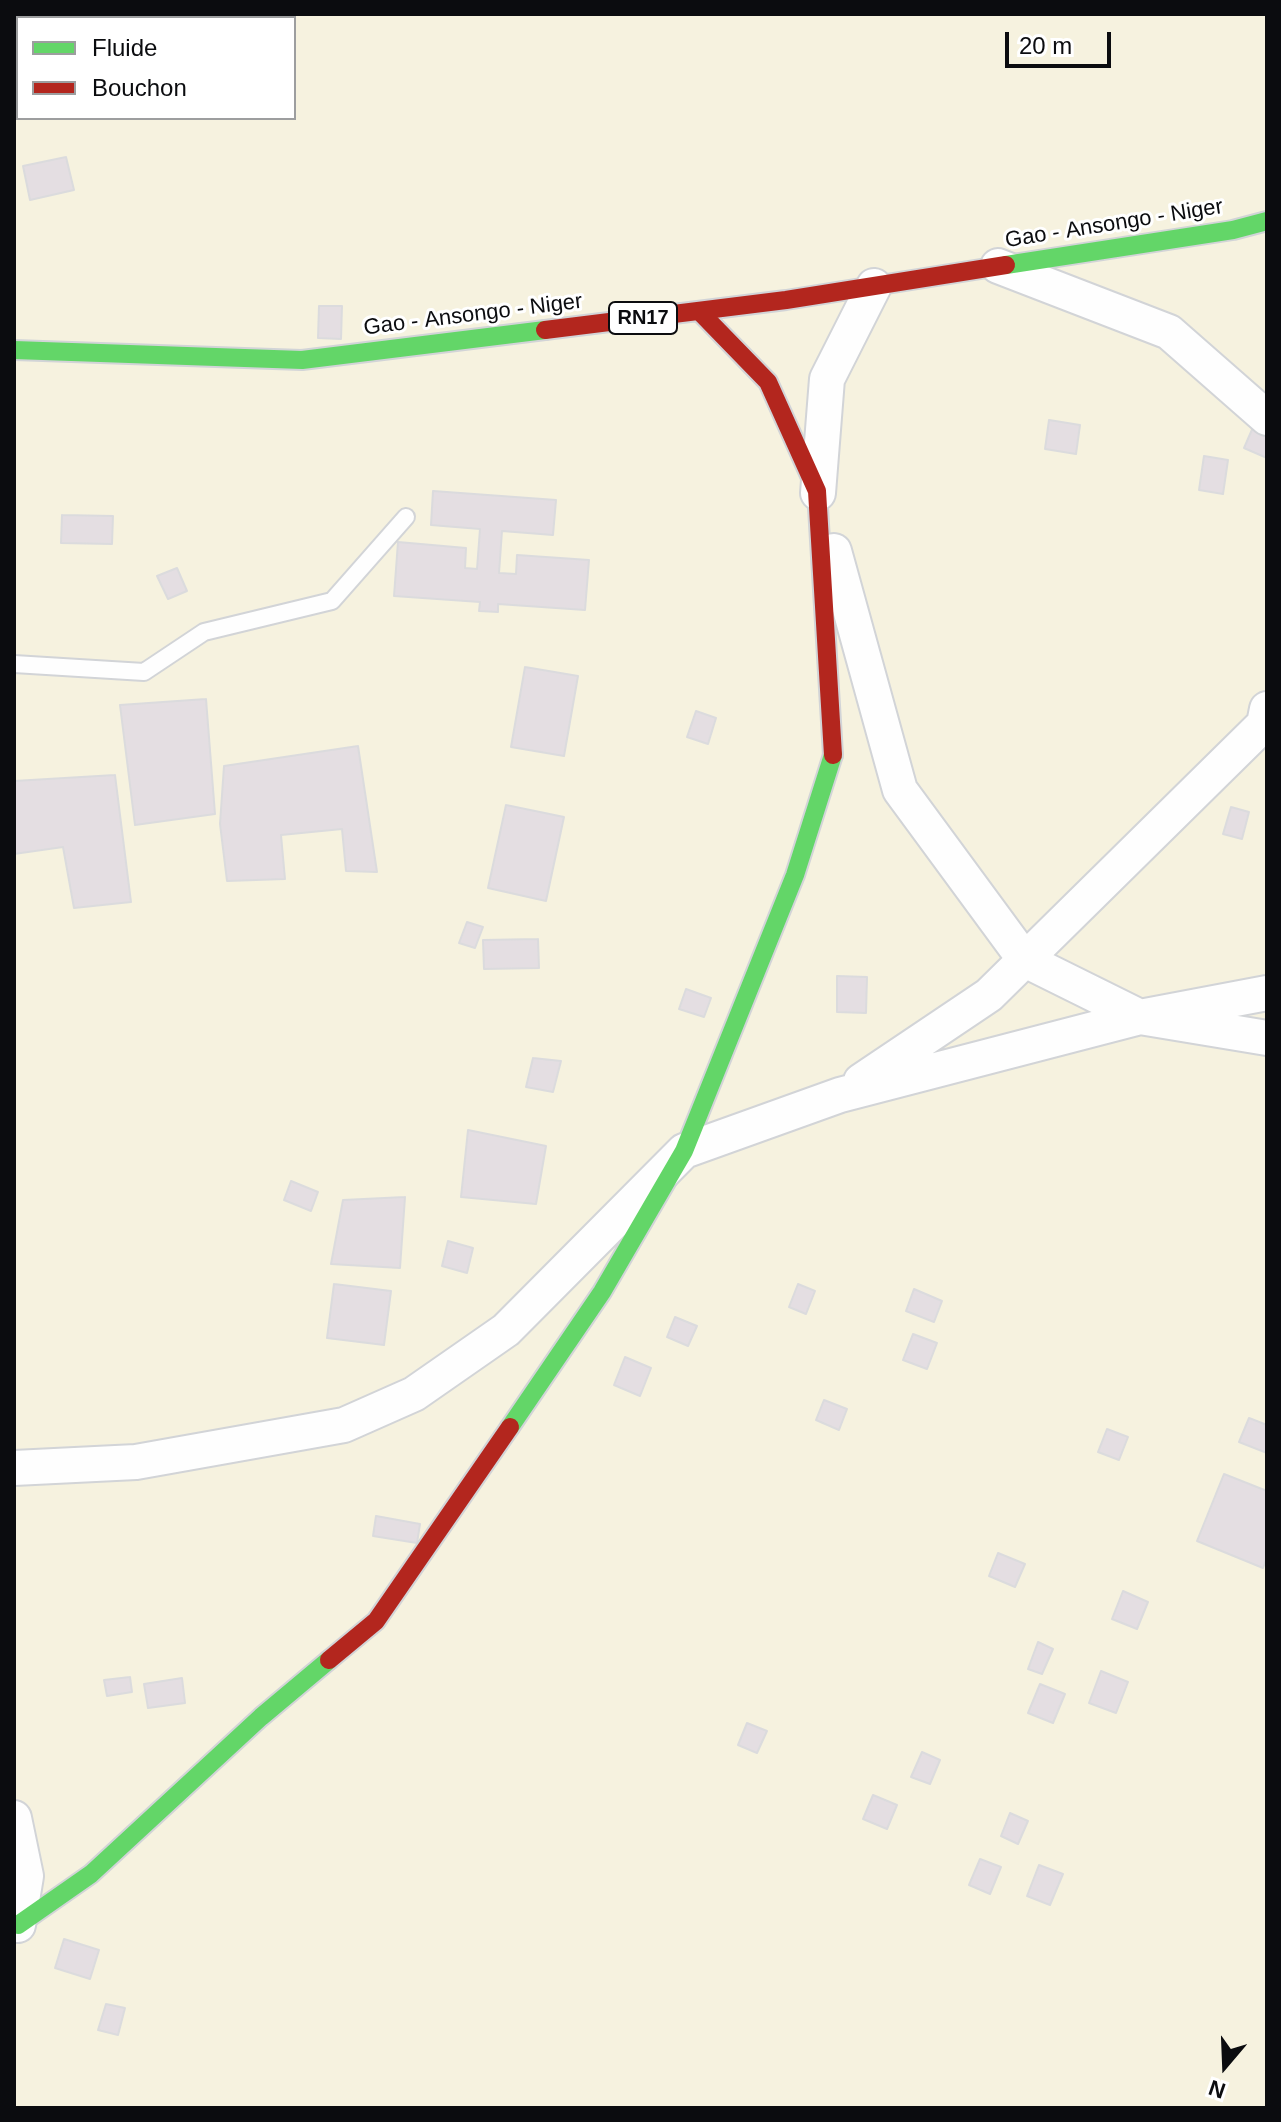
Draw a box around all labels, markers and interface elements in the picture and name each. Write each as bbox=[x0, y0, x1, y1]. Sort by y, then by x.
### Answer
legend bbox=[16, 16, 296, 120]
scale bar bbox=[1009, 16, 1115, 66]
text: 20 m bbox=[1019, 32, 1072, 59]
text: Fluide bbox=[92, 34, 157, 61]
text: Bouchon bbox=[92, 74, 187, 101]
street label: Gao - Ansongo - Niger bbox=[1003, 194, 1225, 254]
street label: Gao - Ansongo - Niger bbox=[362, 288, 584, 342]
road number: RN17 bbox=[609, 302, 677, 334]
north arrow bbox=[1185, 2026, 1265, 2106]
text: N bbox=[1205, 2075, 1229, 2104]

